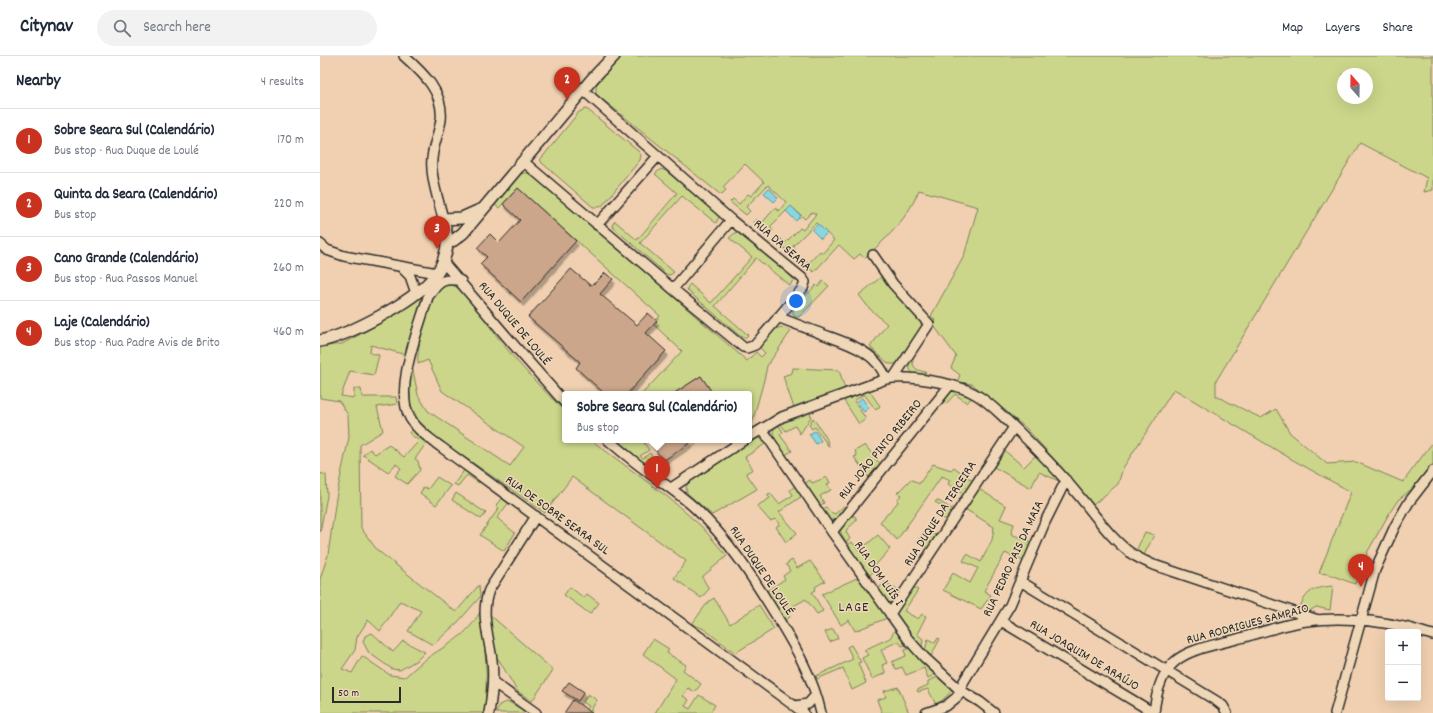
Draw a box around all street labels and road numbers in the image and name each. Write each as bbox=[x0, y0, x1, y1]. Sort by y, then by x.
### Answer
street label: RUA DA SEARA bbox=[749, 215, 815, 277]
street label: RUA DUQUE DE LOULÉ bbox=[473, 278, 555, 370]
street label: RUA JOÃO PINTO RIBEIRO bbox=[835, 396, 927, 504]
street label: RUA DUQUE DA TERCEIRA bbox=[900, 458, 982, 570]
street label: RUA DE SOBRE SEARA SUL bbox=[501, 471, 614, 561]
street label: RUA PEDRO PAIS DA MAIA bbox=[979, 498, 1049, 620]
street label: RUA DUQUE DE LOULÉ bbox=[724, 522, 798, 620]
street label: RUA DOM LUÍS I bbox=[849, 538, 907, 610]
street label: RUA RODRIGUES SAMPAIO bbox=[1185, 600, 1311, 650]
street label: RUA JOAQUIM DE ARAÚJO bbox=[1026, 616, 1142, 696]

